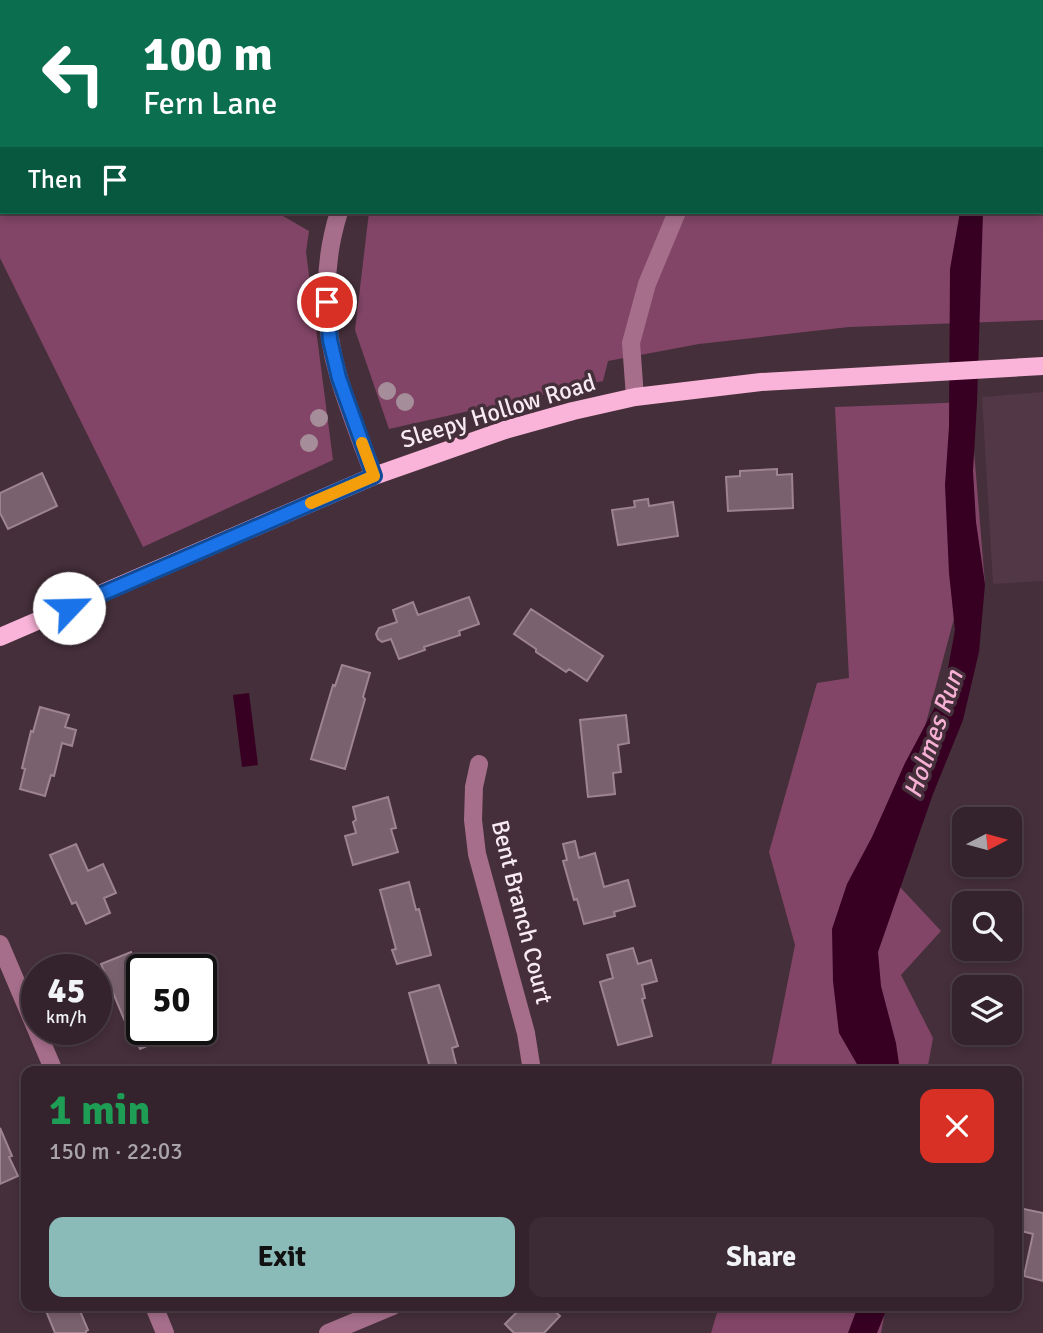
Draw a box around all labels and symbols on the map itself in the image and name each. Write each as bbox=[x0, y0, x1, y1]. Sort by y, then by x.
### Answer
pin bbox=[297, 272, 357, 332]
street label: Sleepy Hollow Road bbox=[397, 367, 599, 455]
position arrow bbox=[32, 571, 106, 645]
water label: Holmes Run bbox=[897, 665, 971, 802]
north arrow bbox=[952, 807, 1022, 877]
street label: Bent Branch Court bbox=[485, 817, 559, 1007]
speed limit sign: 50 bbox=[126, 954, 217, 1045]

